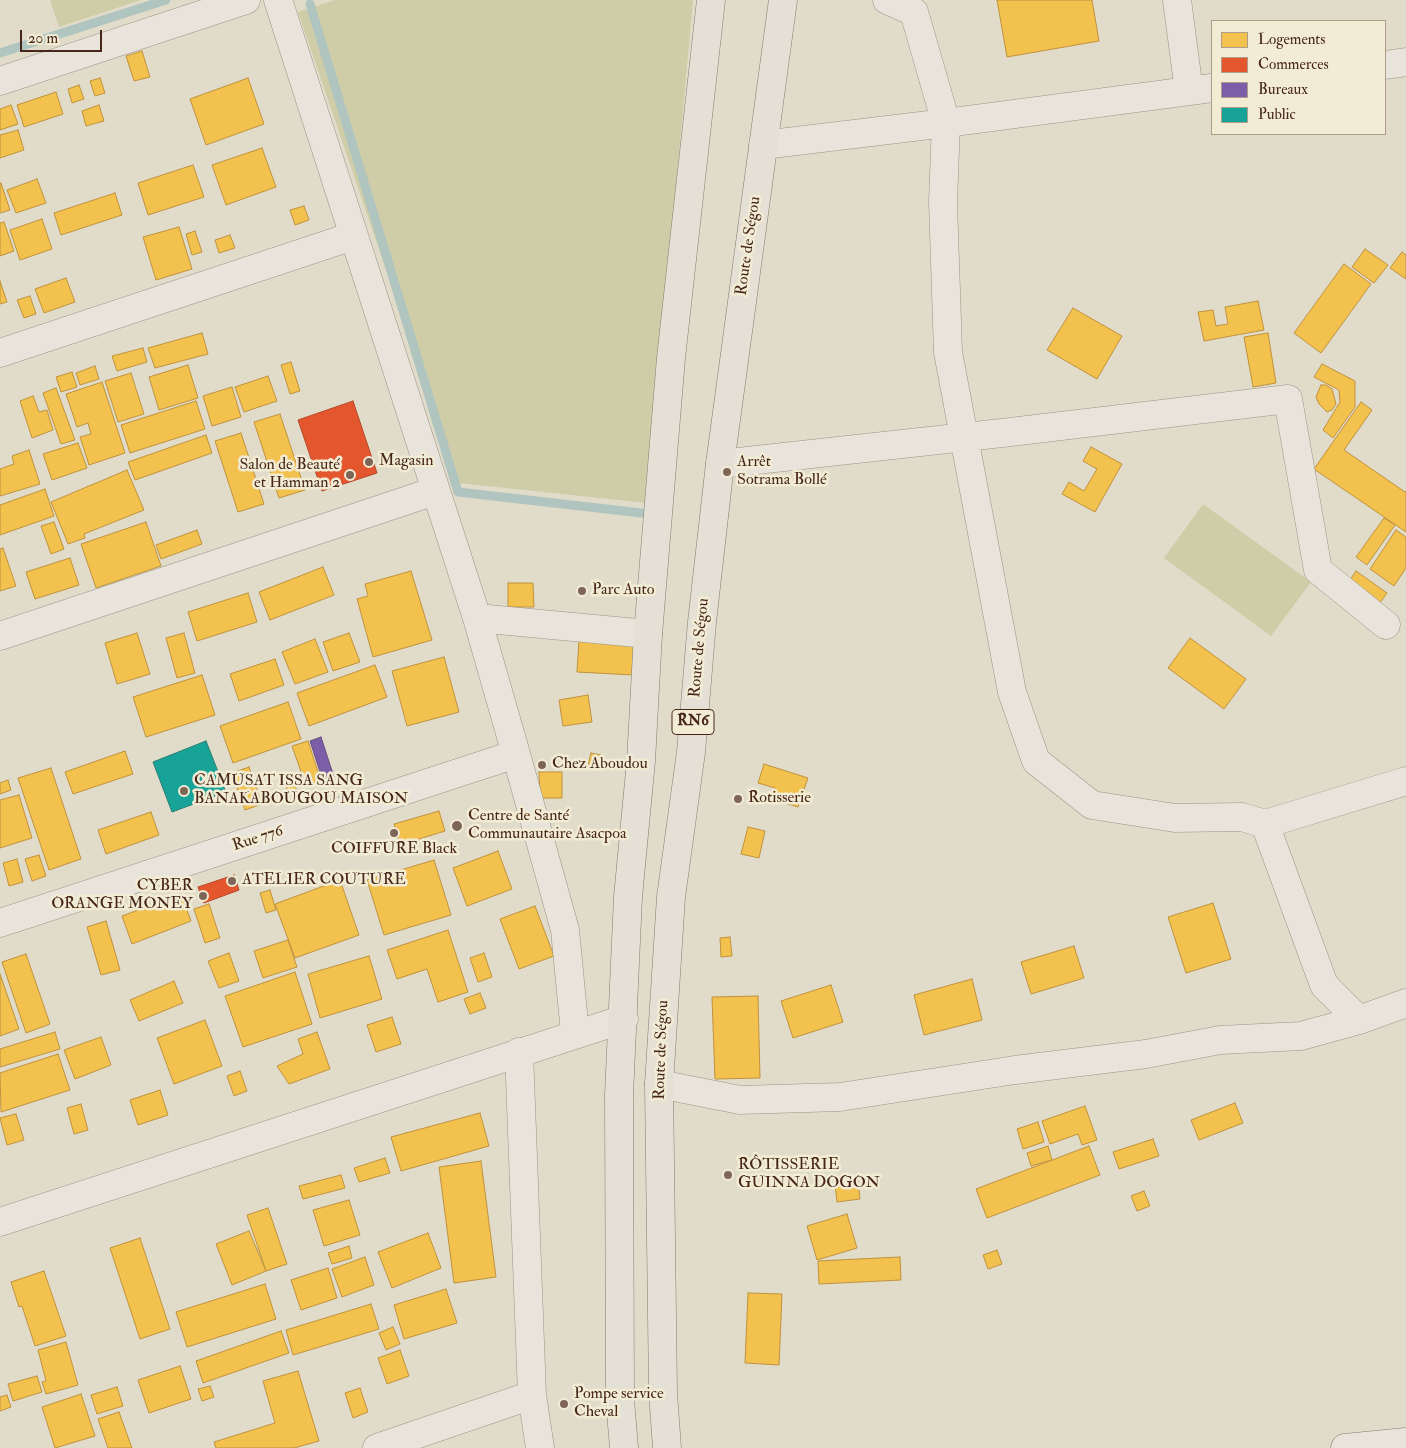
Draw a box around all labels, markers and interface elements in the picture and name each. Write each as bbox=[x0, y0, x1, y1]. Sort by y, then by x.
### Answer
scale bar bbox=[22, 20, 105, 52]
legend bbox=[1211, 20, 1386, 135]
text: 20 m bbox=[28, 29, 58, 48]
text: Logements bbox=[1258, 30, 1325, 49]
text: Commerces bbox=[1258, 55, 1329, 74]
text: Bureaux bbox=[1258, 80, 1308, 99]
text: Public bbox=[1258, 105, 1296, 124]
street label: Route de Ségou bbox=[733, 195, 765, 297]
place label: Magasin bbox=[379, 452, 433, 472]
place label: Arrêt Sotrama Bollé bbox=[737, 453, 827, 491]
place label: Salon de Beauté et Hamman 2 bbox=[239, 456, 340, 494]
marker: Magasin bbox=[363, 456, 375, 468]
marker: Arrêt Sotrama Bollé bbox=[721, 466, 733, 478]
marker: Salon de Beauté et Hamman 2 bbox=[344, 469, 356, 481]
place label: Parc Auto bbox=[592, 581, 654, 601]
marker: Parc Auto bbox=[576, 585, 588, 597]
street label: Route de Ségou bbox=[686, 597, 714, 699]
road number: RN6 bbox=[672, 710, 714, 734]
place label: Chez Aboudou bbox=[552, 755, 648, 775]
marker: Chez Aboudou bbox=[536, 759, 548, 771]
place label: CAMUSAT ISSA SANG BANAKABOUGOU MAISON bbox=[194, 772, 408, 810]
marker: CAMUSAT ISSA SANG BANAKABOUGOU MAISON bbox=[178, 785, 190, 797]
place label: Rotisserie bbox=[748, 789, 811, 809]
marker: Rotisserie bbox=[732, 793, 744, 805]
place label: Centre de Santé Communautaire Asacpoa bbox=[468, 807, 626, 845]
marker: Centre de Santé Communautaire Asacpoa bbox=[450, 819, 464, 833]
street label: Rue 776 bbox=[230, 822, 286, 856]
marker: COIFFURE Black bbox=[388, 827, 400, 839]
place label: COIFFURE Black bbox=[331, 840, 457, 860]
place label: ATELIER COUTURE bbox=[242, 871, 406, 891]
marker: ATELIER COUTURE bbox=[226, 875, 238, 887]
place label: CYBER ORANGE MONEY bbox=[51, 877, 193, 915]
marker: CYBER ORANGE MONEY bbox=[197, 890, 209, 902]
street label: Route de Ségou bbox=[651, 1000, 673, 1100]
place label: RÔTISSERIE GUINNA DOGON bbox=[738, 1156, 880, 1194]
marker: RÔTISSERIE GUINNA DOGON bbox=[722, 1169, 734, 1181]
place label: Pompe service Cheval bbox=[574, 1385, 664, 1423]
marker: Pompe service Cheval bbox=[558, 1398, 570, 1410]

